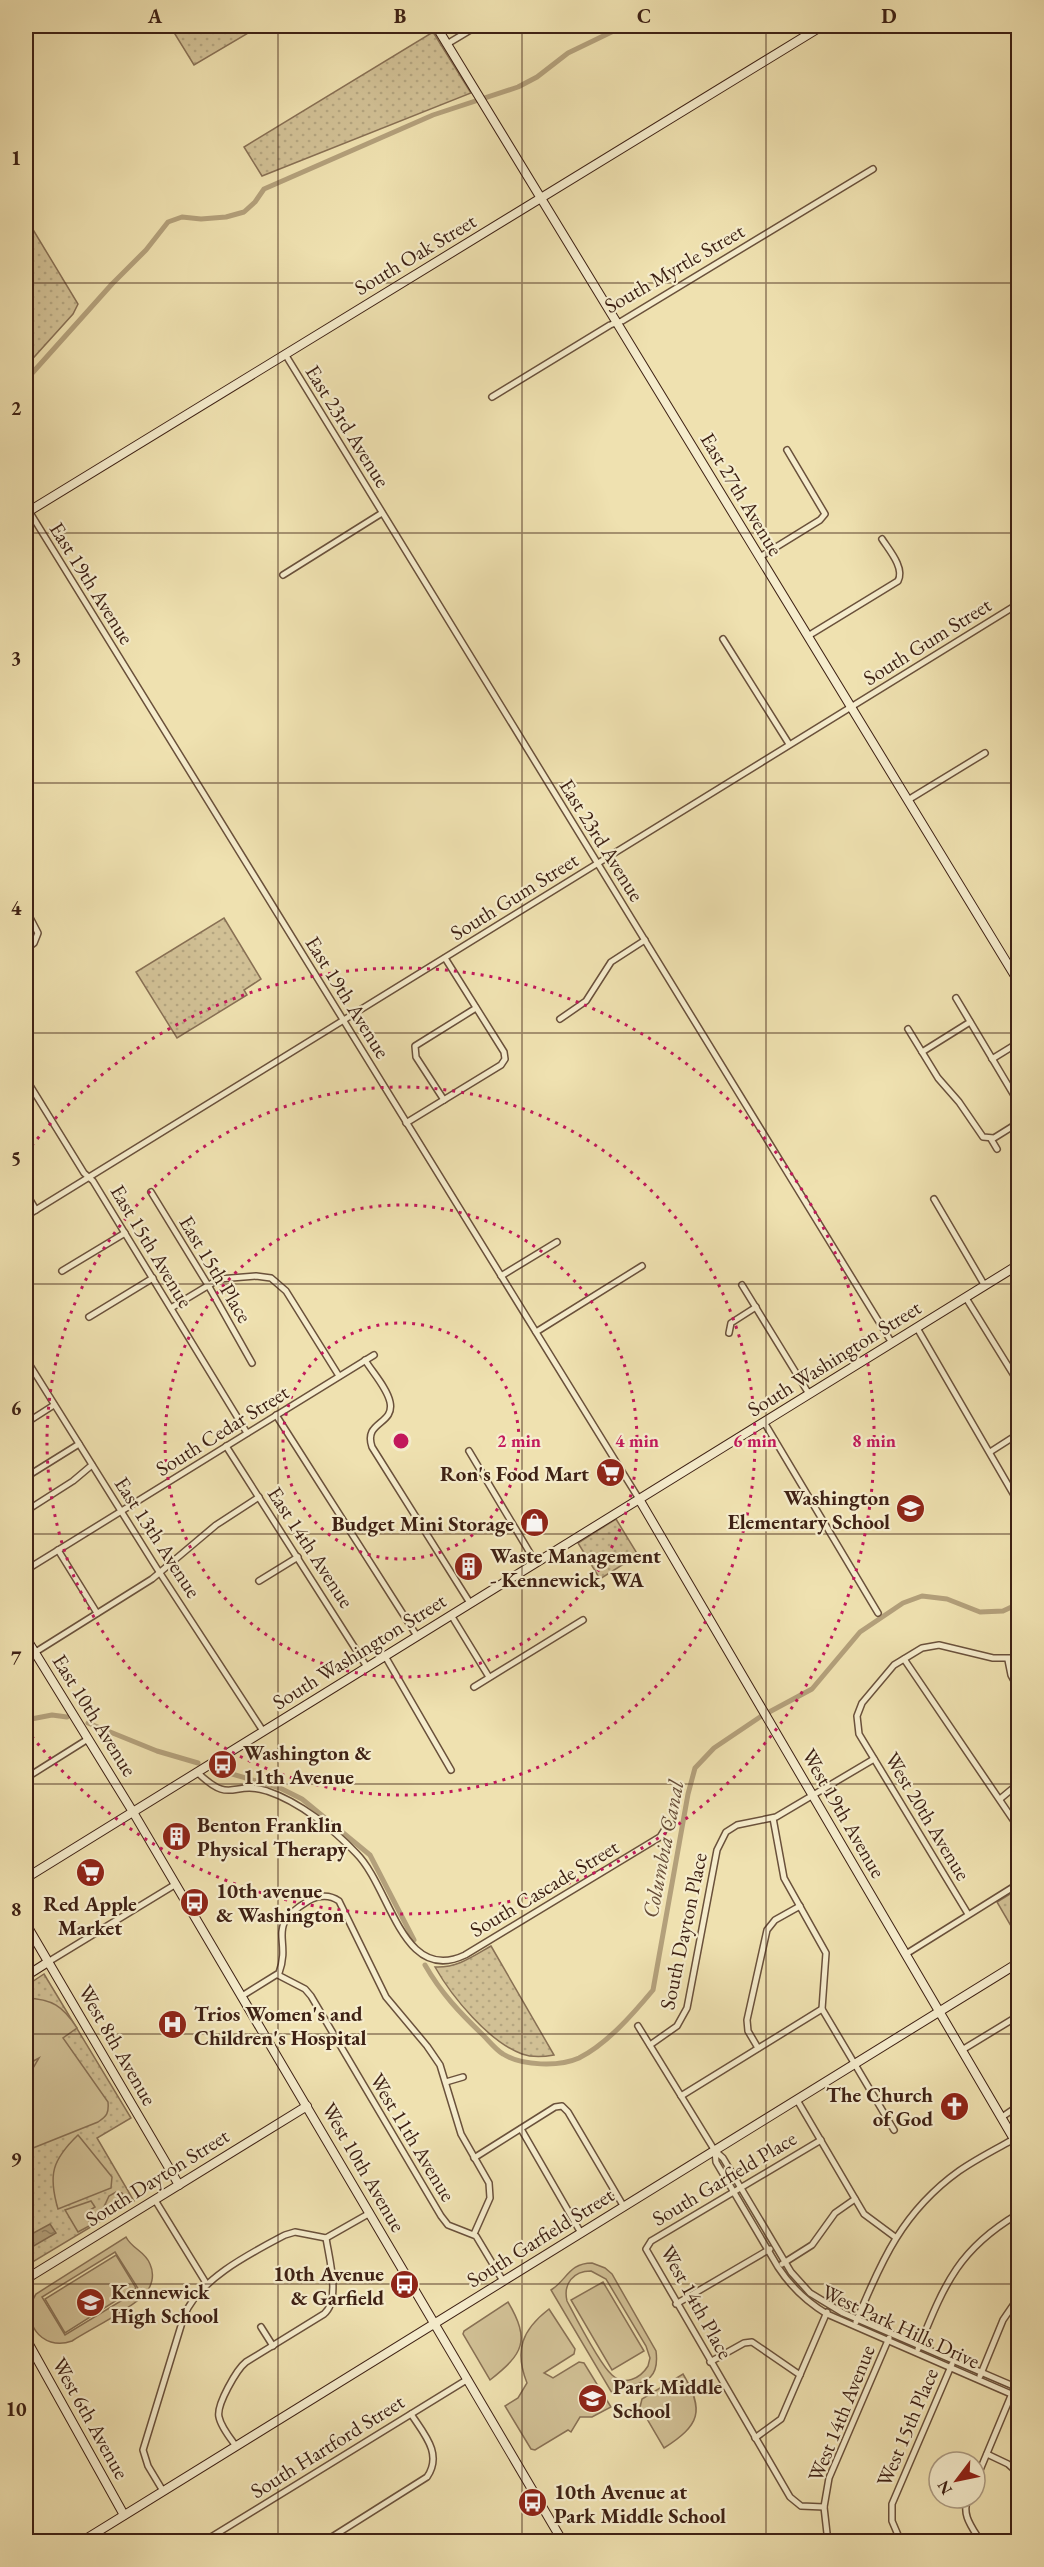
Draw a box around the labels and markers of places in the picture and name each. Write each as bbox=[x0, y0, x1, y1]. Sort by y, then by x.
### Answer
centre of rings bbox=[391, 1431, 411, 1451]
supermarket icon: Ron's Food Mart bbox=[594, 1457, 626, 1489]
place label: Ron's Food Mart bbox=[440, 1460, 589, 1487]
place label: Washington Elementary School bbox=[728, 1484, 890, 1535]
school or university icon: Washington Elementary School bbox=[895, 1493, 927, 1525]
shop icon: Budget Mini Storage bbox=[519, 1507, 551, 1539]
place label: Budget Mini Storage bbox=[331, 1510, 514, 1537]
place label: Waste Management - Kennewick, WA bbox=[490, 1542, 661, 1593]
building icon: Waste Management - Kennewick, WA bbox=[453, 1551, 485, 1583]
place label: Washington & 11th Avenue bbox=[243, 1739, 372, 1790]
bus stop icon: Washington & 11th Avenue bbox=[206, 1748, 238, 1780]
place label: Benton Franklin Physical Therapy bbox=[197, 1811, 348, 1862]
building icon: Benton Franklin Physical Therapy bbox=[160, 1820, 192, 1852]
supermarket icon: Red Apple Market bbox=[74, 1856, 106, 1888]
place label: 10th avenue & Washington bbox=[216, 1877, 344, 1928]
bus stop icon: 10th avenue & Washington bbox=[179, 1886, 211, 1918]
place label: Red Apple Market bbox=[43, 1890, 137, 1941]
place label: Trios Women's and Children's Hospital bbox=[194, 2000, 366, 2051]
hospital icon: Trios Women's and Children's Hospital bbox=[157, 2009, 189, 2041]
place label: The Church of God bbox=[826, 2081, 933, 2132]
church icon: The Church of God bbox=[938, 2090, 970, 2122]
place label: 10th Avenue & Garfield bbox=[273, 2260, 384, 2311]
bus stop icon: 10th Avenue & Garfield bbox=[389, 2269, 421, 2301]
place label: Kennewick High School bbox=[111, 2278, 219, 2329]
school or university icon: Kennewick High School bbox=[74, 2287, 106, 2319]
place label: Park Middle School bbox=[613, 2373, 723, 2424]
school or university icon: Park Middle School bbox=[576, 2382, 608, 2414]
place label: 10th Avenue at Park Middle School bbox=[554, 2478, 726, 2529]
bus stop icon: 10th Avenue at Park Middle School bbox=[517, 2487, 549, 2519]

